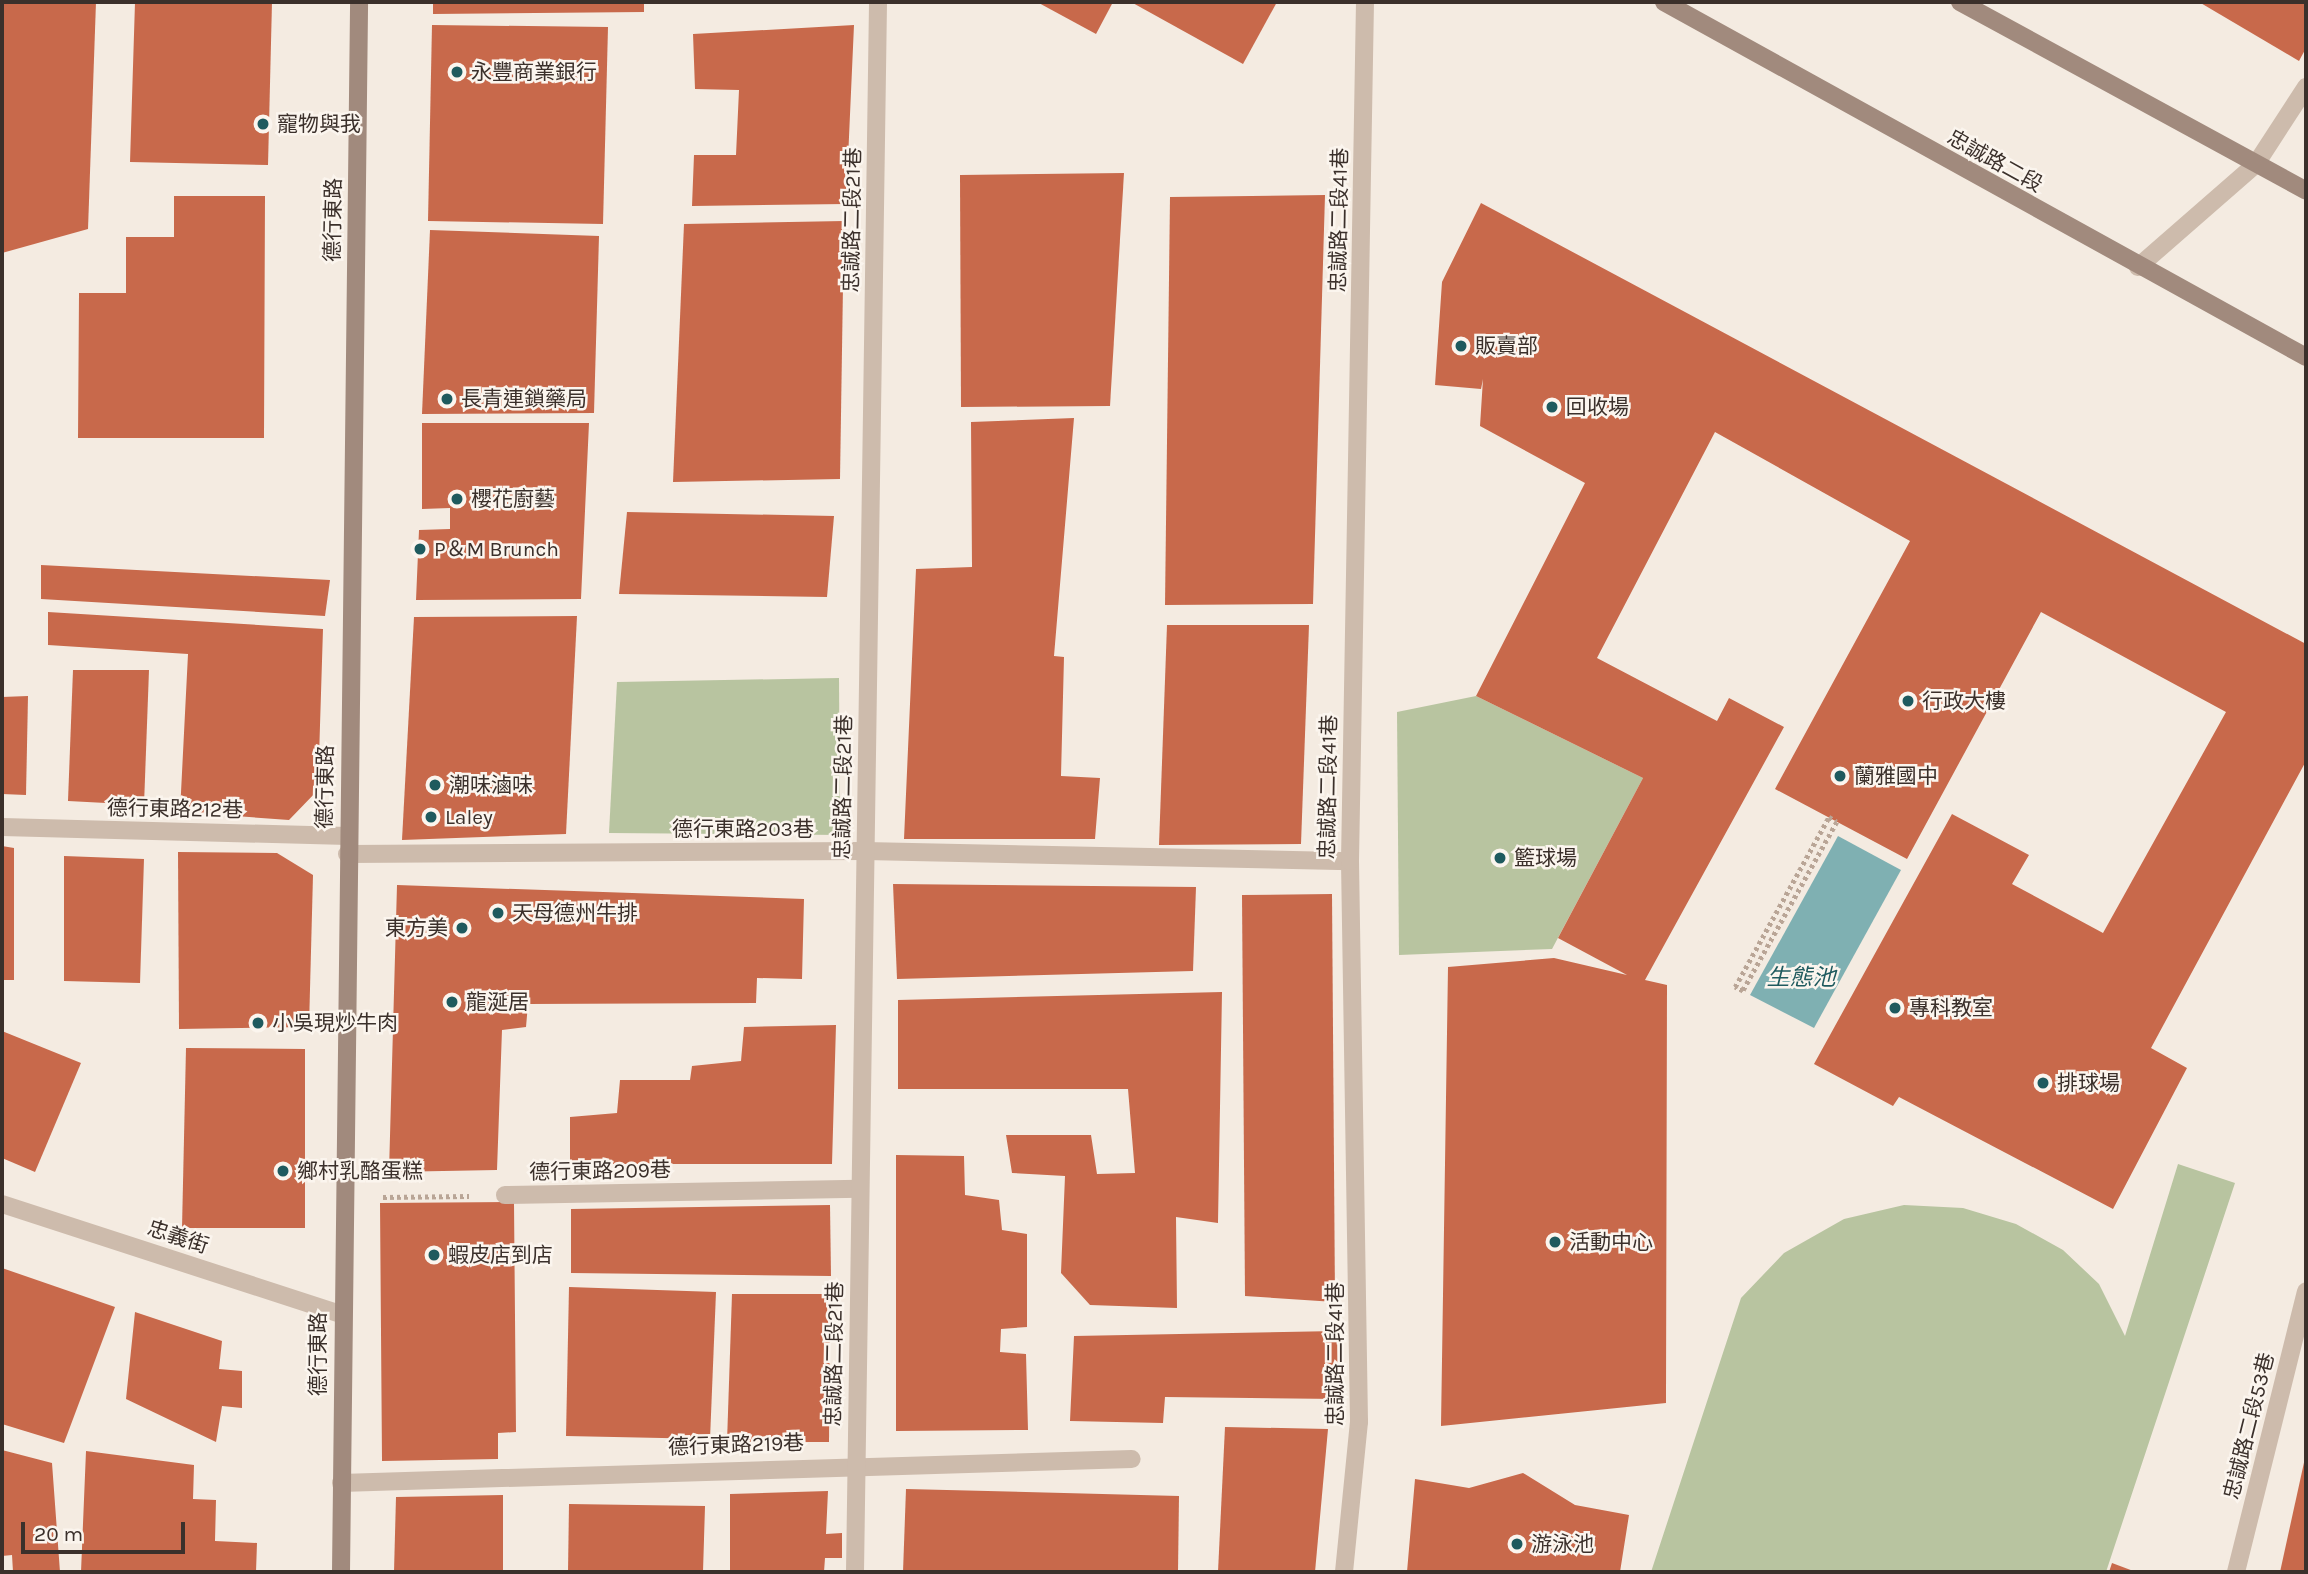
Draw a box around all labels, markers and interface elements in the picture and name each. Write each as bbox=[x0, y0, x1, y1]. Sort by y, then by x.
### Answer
place label: 永豐商業銀行 bbox=[471, 59, 597, 85]
marker: 永豐商業銀行 bbox=[449, 64, 465, 80]
place label: 寵物與我 bbox=[277, 111, 361, 137]
marker: 寵物與我 bbox=[255, 116, 271, 132]
street label: 忠誠路二段 bbox=[1943, 125, 2047, 197]
street label: 忠誠路二段21巷 bbox=[838, 147, 866, 293]
street label: 忠誠路二段41巷 bbox=[1325, 147, 1353, 293]
street label: 德行東路 bbox=[320, 178, 346, 262]
place label: 販賣部 bbox=[1475, 333, 1538, 359]
marker: 販賣部 bbox=[1453, 338, 1469, 354]
place label: 長青連鎖藥局 bbox=[461, 386, 587, 412]
marker: 長青連鎖藥局 bbox=[439, 391, 455, 407]
place label: 回收場 bbox=[1566, 394, 1629, 420]
marker: 回收場 bbox=[1544, 399, 1560, 415]
place label: 櫻花廚藝 bbox=[471, 486, 555, 512]
marker: 櫻花廚藝 bbox=[449, 491, 465, 507]
place label: P＆M Brunch bbox=[434, 536, 559, 562]
marker: P＆M Brunch bbox=[412, 541, 428, 557]
place label: 行政大樓 bbox=[1922, 688, 2006, 714]
marker: 行政大樓 bbox=[1900, 693, 1916, 709]
street label: 忠誠路二段21巷 bbox=[829, 714, 857, 860]
street label: 忠誠路二段41巷 bbox=[1314, 714, 1342, 860]
street label: 德行東路 bbox=[312, 745, 338, 829]
place label: 蘭雅國中 bbox=[1854, 763, 1938, 789]
marker: 蘭雅國中 bbox=[1832, 768, 1848, 784]
place label: 潮味滷味 bbox=[449, 772, 533, 798]
marker: 潮味滷味 bbox=[427, 777, 443, 793]
street label: 德行東路212巷 bbox=[107, 795, 243, 823]
place label: Laley bbox=[445, 804, 493, 830]
marker: Laley bbox=[423, 809, 439, 825]
street label: 德行東路203巷 bbox=[672, 816, 814, 842]
place label: 籃球場 bbox=[1514, 845, 1577, 871]
marker: 籃球場 bbox=[1492, 850, 1508, 866]
place label: 天母德州牛排 bbox=[512, 900, 638, 926]
marker: 天母德州牛排 bbox=[490, 905, 506, 921]
place label: 東方美 bbox=[385, 915, 448, 941]
marker: 東方美 bbox=[454, 920, 470, 936]
water label: 生態池 bbox=[1767, 964, 1835, 992]
place label: 龍涎居 bbox=[466, 989, 529, 1015]
marker: 龍涎居 bbox=[444, 994, 460, 1010]
place label: 專科教室 bbox=[1909, 995, 1993, 1021]
marker: 專科教室 bbox=[1887, 1000, 1903, 1016]
place label: 小吳現炒牛肉 bbox=[272, 1010, 398, 1036]
marker: 小吳現炒牛肉 bbox=[250, 1015, 266, 1031]
place label: 排球場 bbox=[2057, 1070, 2120, 1096]
marker: 排球場 bbox=[2035, 1075, 2051, 1091]
street label: 德行東路209巷 bbox=[529, 1157, 671, 1185]
place label: 鄉村乳酪蛋糕 bbox=[297, 1158, 423, 1184]
marker: 鄉村乳酪蛋糕 bbox=[275, 1163, 291, 1179]
street label: 忠義街 bbox=[144, 1215, 212, 1259]
place label: 活動中心 bbox=[1569, 1229, 1653, 1255]
marker: 活動中心 bbox=[1547, 1234, 1563, 1250]
place label: 蝦皮店到店 bbox=[448, 1242, 553, 1268]
marker: 蝦皮店到店 bbox=[426, 1247, 442, 1263]
street label: 忠誠路二段21巷 bbox=[820, 1281, 848, 1427]
street label: 忠誠路二段41巷 bbox=[1322, 1282, 1348, 1426]
street label: 德行東路 bbox=[305, 1312, 331, 1396]
street label: 忠誠路二段53巷 bbox=[2219, 1350, 2279, 1502]
street label: 德行東路219巷 bbox=[667, 1430, 805, 1460]
scale bar bbox=[24, 1508, 189, 1552]
text: 20 m bbox=[34, 1522, 83, 1546]
place label: 游泳池 bbox=[1531, 1531, 1594, 1557]
marker: 游泳池 bbox=[1509, 1536, 1525, 1552]

